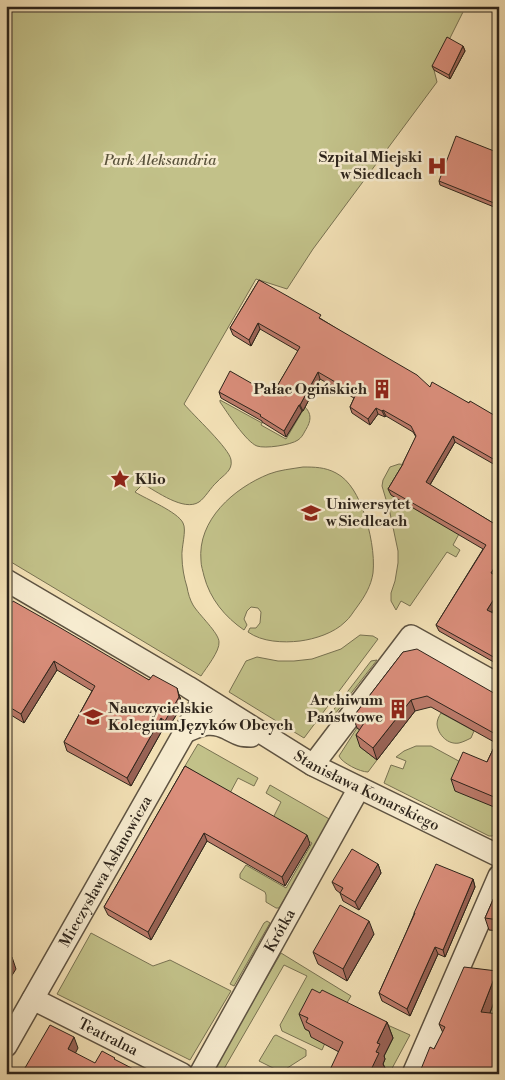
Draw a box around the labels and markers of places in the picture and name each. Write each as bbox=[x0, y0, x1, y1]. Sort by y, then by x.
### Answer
place label: Szpital Miejski w Siedlcach bbox=[319, 148, 423, 184]
hospital icon: Szpital Miejski w Siedlcach bbox=[426, 155, 448, 177]
building icon: Pałac Ogińskich bbox=[371, 378, 393, 400]
place label: Pałac Ogińskich bbox=[254, 380, 368, 399]
place icon: Klio bbox=[109, 468, 131, 490]
place label: Klio bbox=[135, 470, 166, 489]
place label: Uniwersytet w Siedlcach bbox=[325, 495, 411, 531]
school or university icon: Uniwersytet w Siedlcach bbox=[300, 502, 322, 524]
place label: Archiwum Państwowe bbox=[307, 691, 383, 727]
building icon: Archiwum Państwowe bbox=[387, 698, 409, 720]
place label: Nauczycielskie Kolegium Języków Obcych bbox=[108, 699, 294, 735]
school or university icon: Nauczycielskie Kolegium Języków Obcych bbox=[82, 706, 104, 728]

